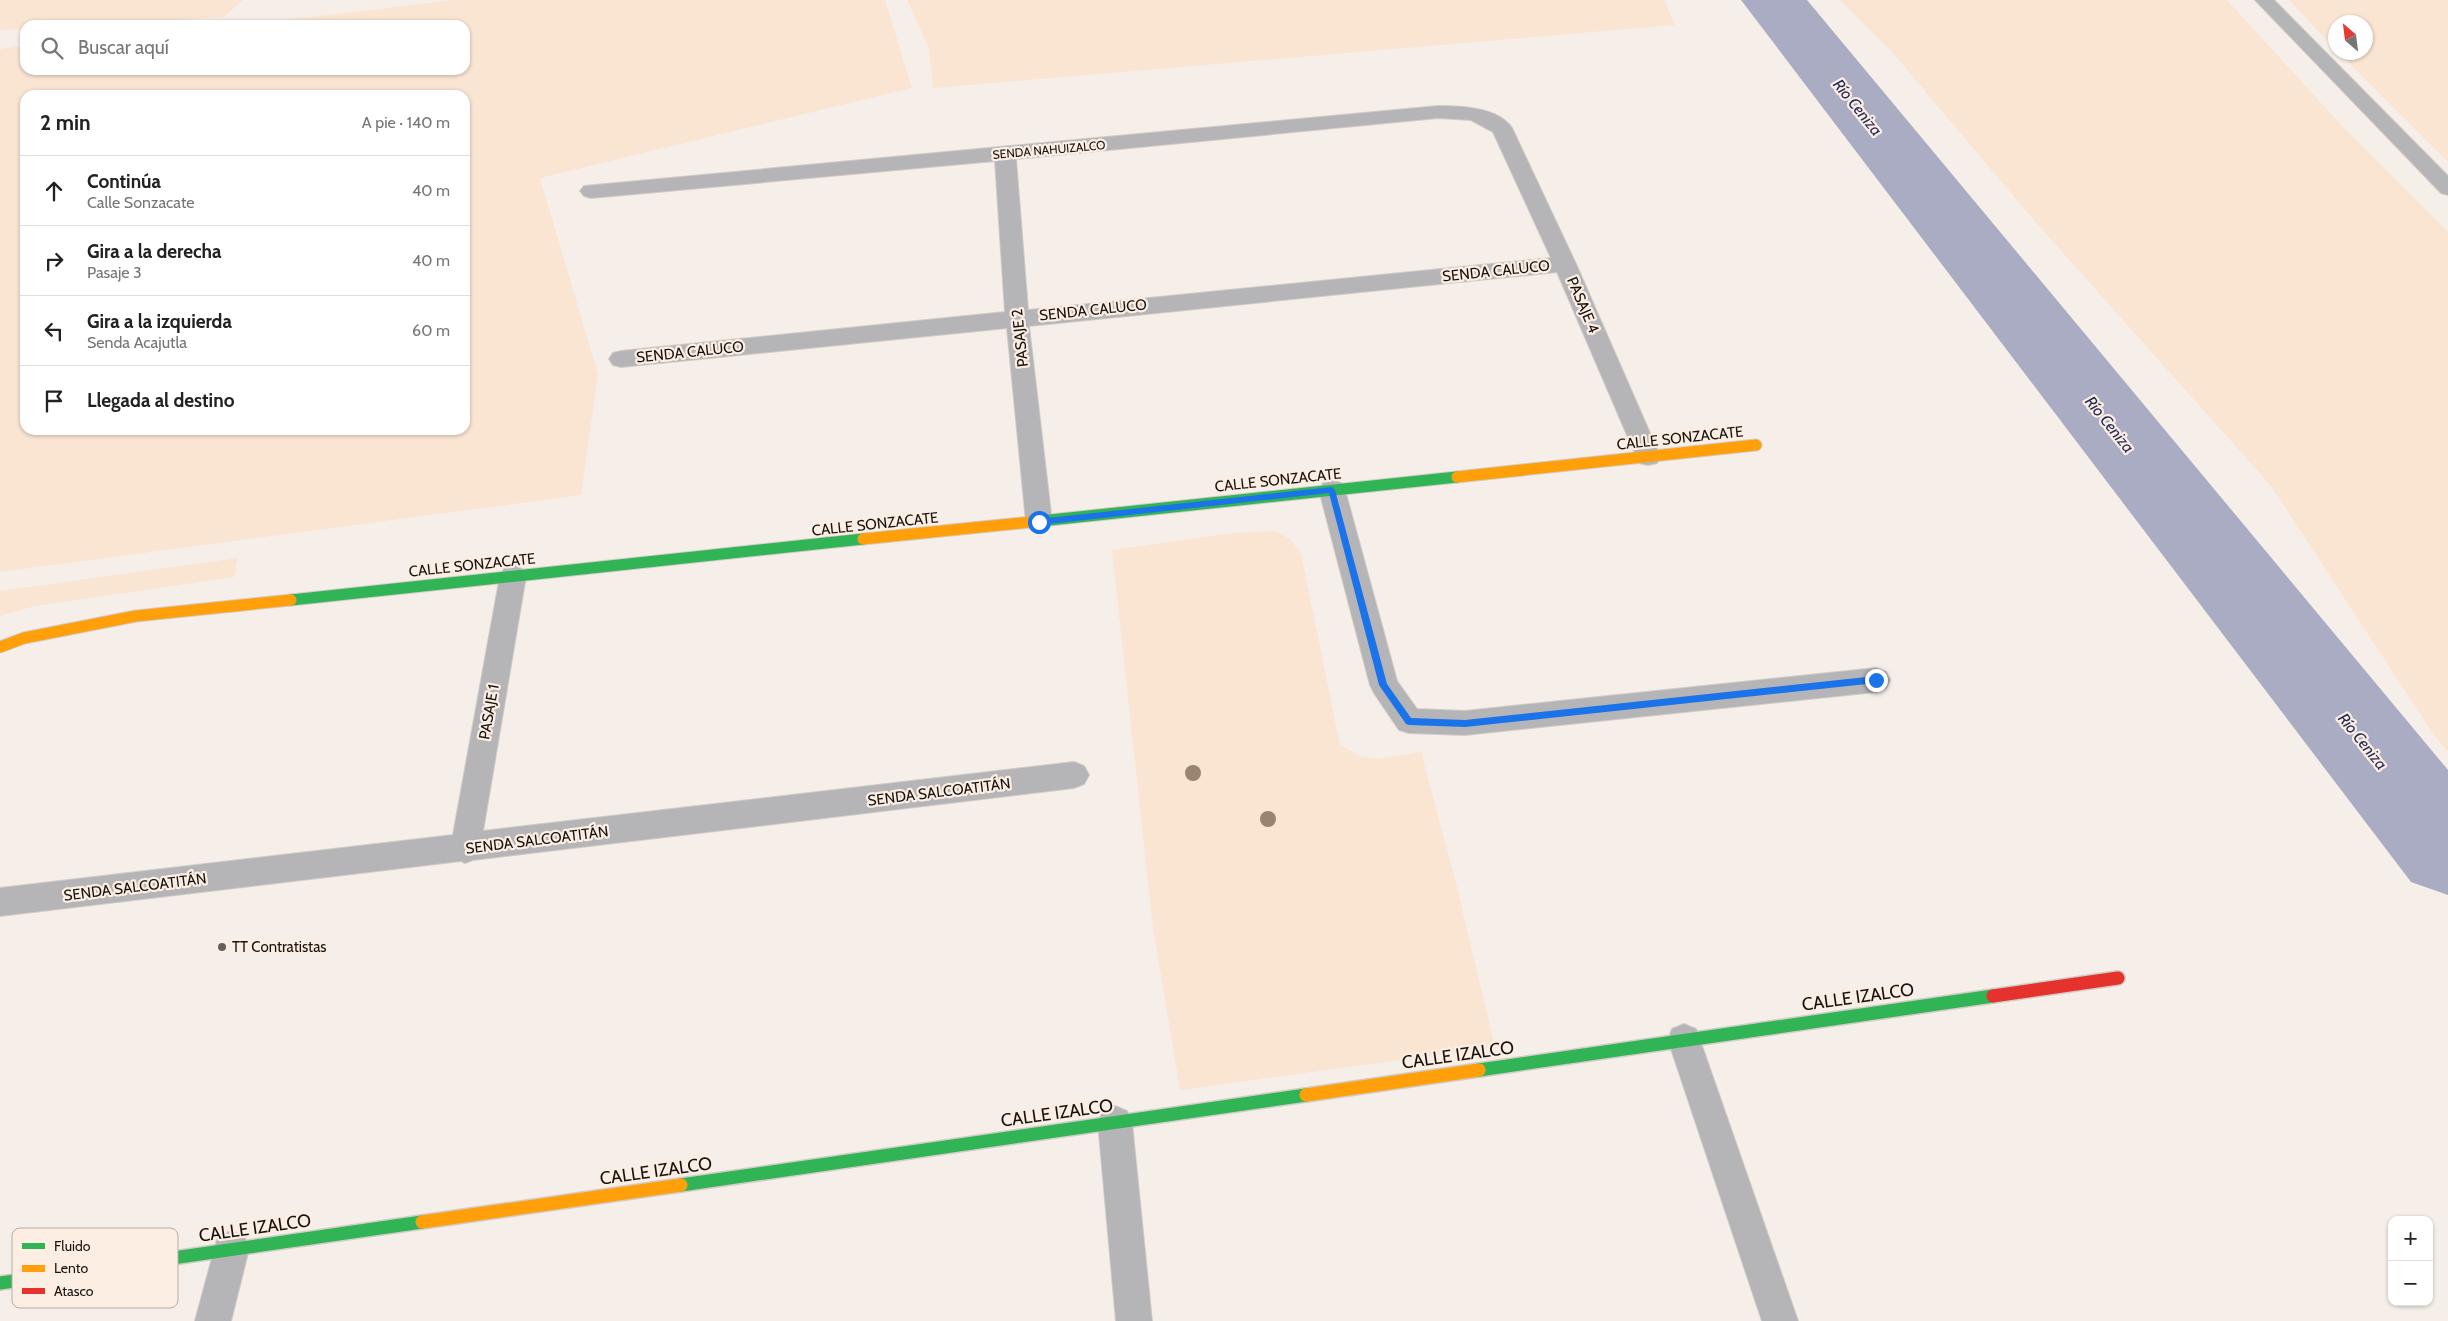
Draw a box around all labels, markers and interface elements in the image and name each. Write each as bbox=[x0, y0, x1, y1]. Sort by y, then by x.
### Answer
north arrow bbox=[2328, 15, 2373, 60]
search box bbox=[20, 20, 470, 75]
icon: search bbox=[38, 34, 66, 62]
text: Buscar aquí bbox=[78, 36, 169, 59]
water label: Río Ceniza bbox=[1829, 75, 1886, 139]
text: 2 min bbox=[40, 110, 91, 135]
text: A pie · 140 m bbox=[362, 113, 450, 132]
street label: SENDA NAHUIZALCO bbox=[992, 137, 1106, 162]
text: Continúa bbox=[87, 170, 161, 193]
icon: ahead bbox=[40, 177, 68, 205]
text: 40 m bbox=[412, 181, 450, 200]
text: Calle Sonzacate bbox=[87, 193, 194, 212]
text: Gira a la derecha bbox=[87, 240, 222, 263]
icon: right bbox=[40, 247, 68, 275]
text: 40 m bbox=[412, 251, 450, 270]
street label: SENDA CALUCO bbox=[1441, 256, 1551, 286]
text: Pasaje 3 bbox=[87, 263, 142, 282]
street label: PASAJE 4 bbox=[1563, 274, 1603, 336]
street label: SENDA CALUCO bbox=[1038, 295, 1148, 325]
street label: PASAJE 2 bbox=[1008, 308, 1032, 368]
text: Gira a la izquierda bbox=[87, 310, 232, 333]
icon: left bbox=[40, 317, 68, 345]
text: 60 m bbox=[412, 321, 450, 340]
text: Senda Acajutla bbox=[87, 333, 187, 352]
street label: SENDA CALUCO bbox=[635, 337, 745, 367]
icon: arrive bbox=[40, 387, 68, 415]
text: Llegada al destino bbox=[87, 389, 234, 412]
water label: Río Ceniza bbox=[2081, 392, 2138, 456]
street label: CALLE SONZACATE bbox=[1616, 422, 1744, 454]
street label: CALLE SONZACATE bbox=[1214, 464, 1342, 496]
street label: CALLE SONZACATE bbox=[811, 508, 939, 540]
route start bbox=[1028, 511, 1051, 534]
street label: CALLE SONZACATE bbox=[408, 549, 536, 581]
route end bbox=[1865, 669, 1888, 692]
street label: PASAJE 1 bbox=[475, 683, 503, 741]
water label: Río Ceniza bbox=[2334, 709, 2391, 773]
street label: SENDA SALCOATITÁN bbox=[866, 773, 1011, 810]
street label: SENDA SALCOATITÁN bbox=[464, 821, 609, 858]
street label: SENDA SALCOATITÁN bbox=[62, 868, 207, 905]
place label: TT Contratistas bbox=[232, 938, 327, 956]
marker: TT Contratistas bbox=[216, 941, 228, 953]
street label: CALLE IZALCO bbox=[1800, 978, 1916, 1016]
street label: CALLE IZALCO bbox=[1400, 1036, 1516, 1074]
street label: CALLE IZALCO bbox=[999, 1094, 1115, 1132]
street label: CALLE IZALCO bbox=[598, 1152, 714, 1190]
street label: CALLE IZALCO bbox=[197, 1209, 313, 1247]
map controls bbox=[2388, 1216, 2433, 1306]
button: + bbox=[2388, 1216, 2433, 1261]
legend bbox=[12, 1228, 178, 1308]
text: Fluido bbox=[54, 1237, 91, 1255]
text: Lento bbox=[54, 1259, 88, 1277]
button: − bbox=[2388, 1261, 2433, 1306]
text: Atasco bbox=[54, 1282, 94, 1300]

